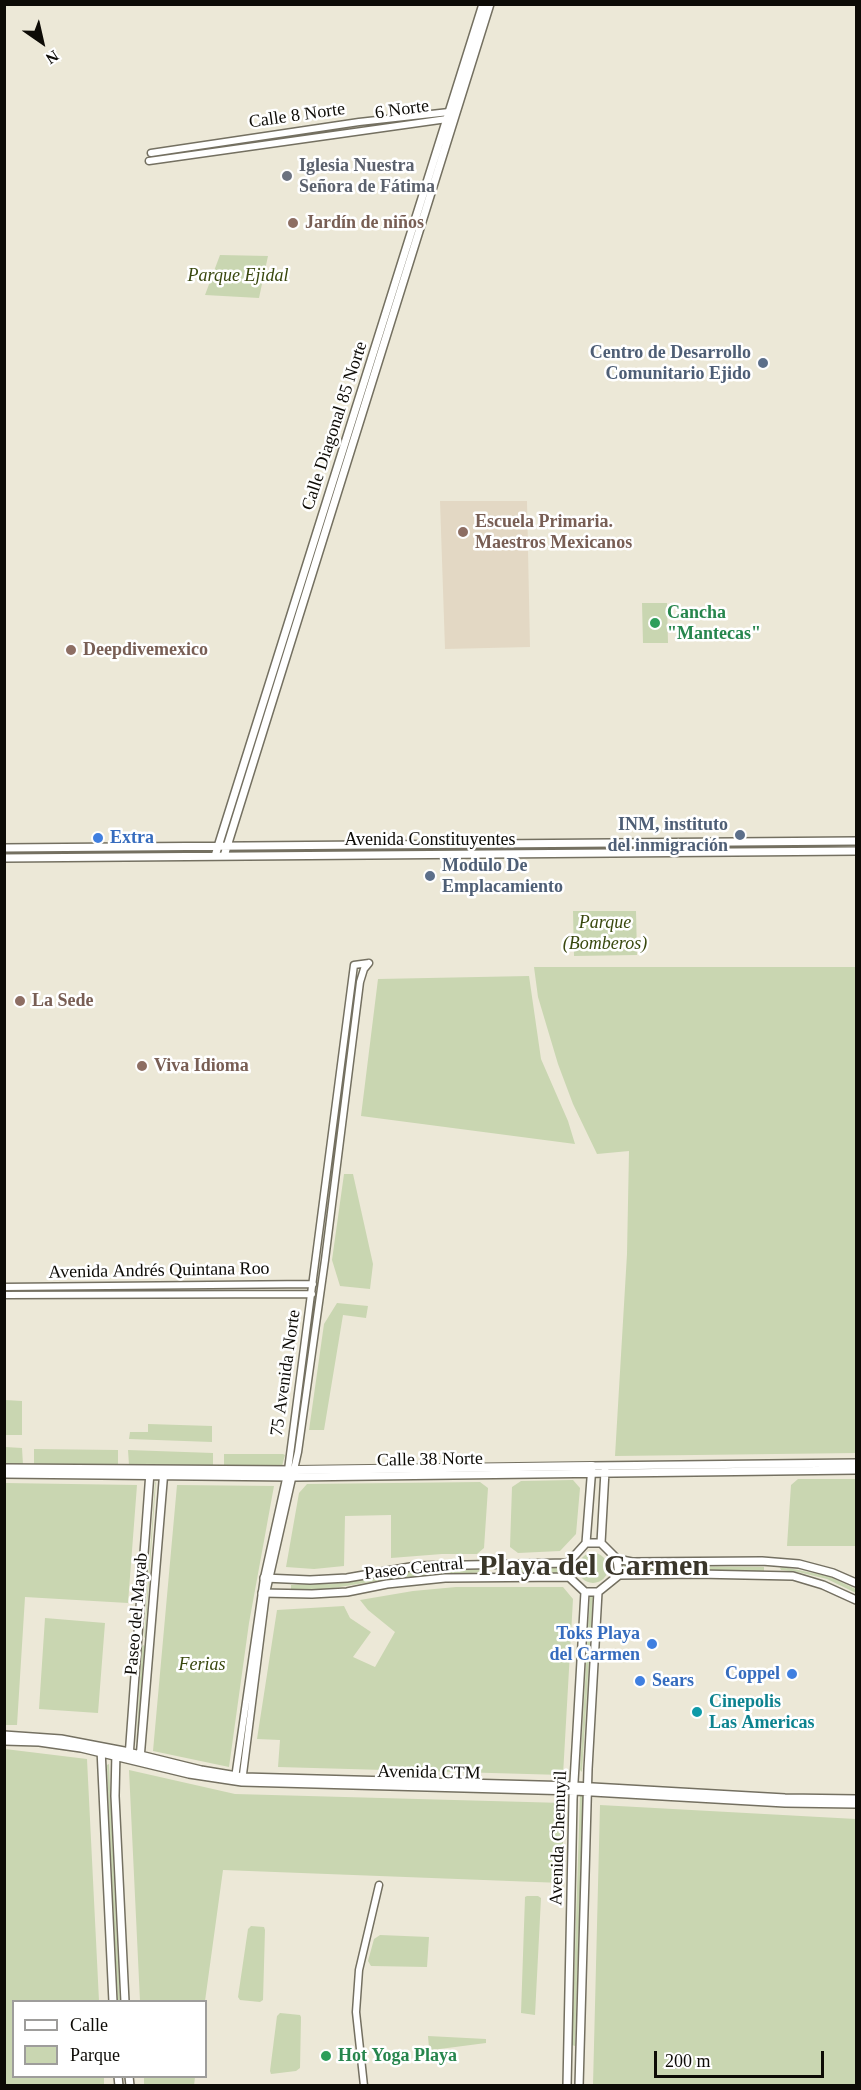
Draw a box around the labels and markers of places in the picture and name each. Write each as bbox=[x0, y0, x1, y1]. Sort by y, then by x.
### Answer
place label: Iglesia Nuestra Señora de Fátima bbox=[299, 155, 435, 198]
marker: Iglesia Nuestra Señora de Fátima bbox=[280, 169, 294, 183]
place label: Jardín de niños bbox=[305, 212, 424, 234]
marker: Jardín de niños bbox=[286, 216, 300, 230]
place label: Centro de Desarrollo Comunitario Ejido bbox=[590, 342, 751, 385]
marker: Centro de Desarrollo Comunitario Ejido bbox=[756, 356, 770, 370]
place label: Escuela Primaria. Maestros Mexicanos bbox=[475, 511, 632, 554]
marker: Escuela Primaria. Maestros Mexicanos bbox=[456, 525, 470, 539]
place label: Cancha "Mantecas" bbox=[667, 602, 761, 644]
marker: Cancha "Mantecas" bbox=[648, 616, 662, 630]
place label: Deepdivemexico bbox=[83, 639, 208, 661]
marker: Deepdivemexico bbox=[64, 643, 78, 657]
place label: INM, instituto del inmigración bbox=[608, 814, 728, 856]
place label: Extra bbox=[110, 827, 154, 849]
marker: INM, instituto del inmigración bbox=[733, 828, 747, 842]
marker: Extra bbox=[91, 831, 105, 845]
place label: Modulo De Emplacamiento bbox=[442, 855, 563, 898]
marker: Modulo De Emplacamiento bbox=[423, 869, 437, 883]
place label: La Sede bbox=[32, 990, 94, 1012]
marker: La Sede bbox=[13, 994, 27, 1008]
place label: Viva Idioma bbox=[154, 1055, 249, 1077]
marker: Viva Idioma bbox=[135, 1059, 149, 1073]
place label: Toks Playa del Carmen bbox=[550, 1623, 640, 1666]
marker: Toks Playa del Carmen bbox=[645, 1637, 659, 1651]
place label: Coppel bbox=[725, 1663, 780, 1685]
marker: Coppel bbox=[785, 1667, 799, 1681]
place label: Sears bbox=[652, 1670, 694, 1692]
marker: Sears bbox=[633, 1674, 647, 1688]
place label: Cinepolis Las Americas bbox=[709, 1691, 814, 1734]
marker: Cinepolis Las Americas bbox=[690, 1705, 704, 1719]
place label: Hot Yoga Playa bbox=[338, 2045, 457, 2067]
marker: Hot Yoga Playa bbox=[319, 2049, 333, 2063]

